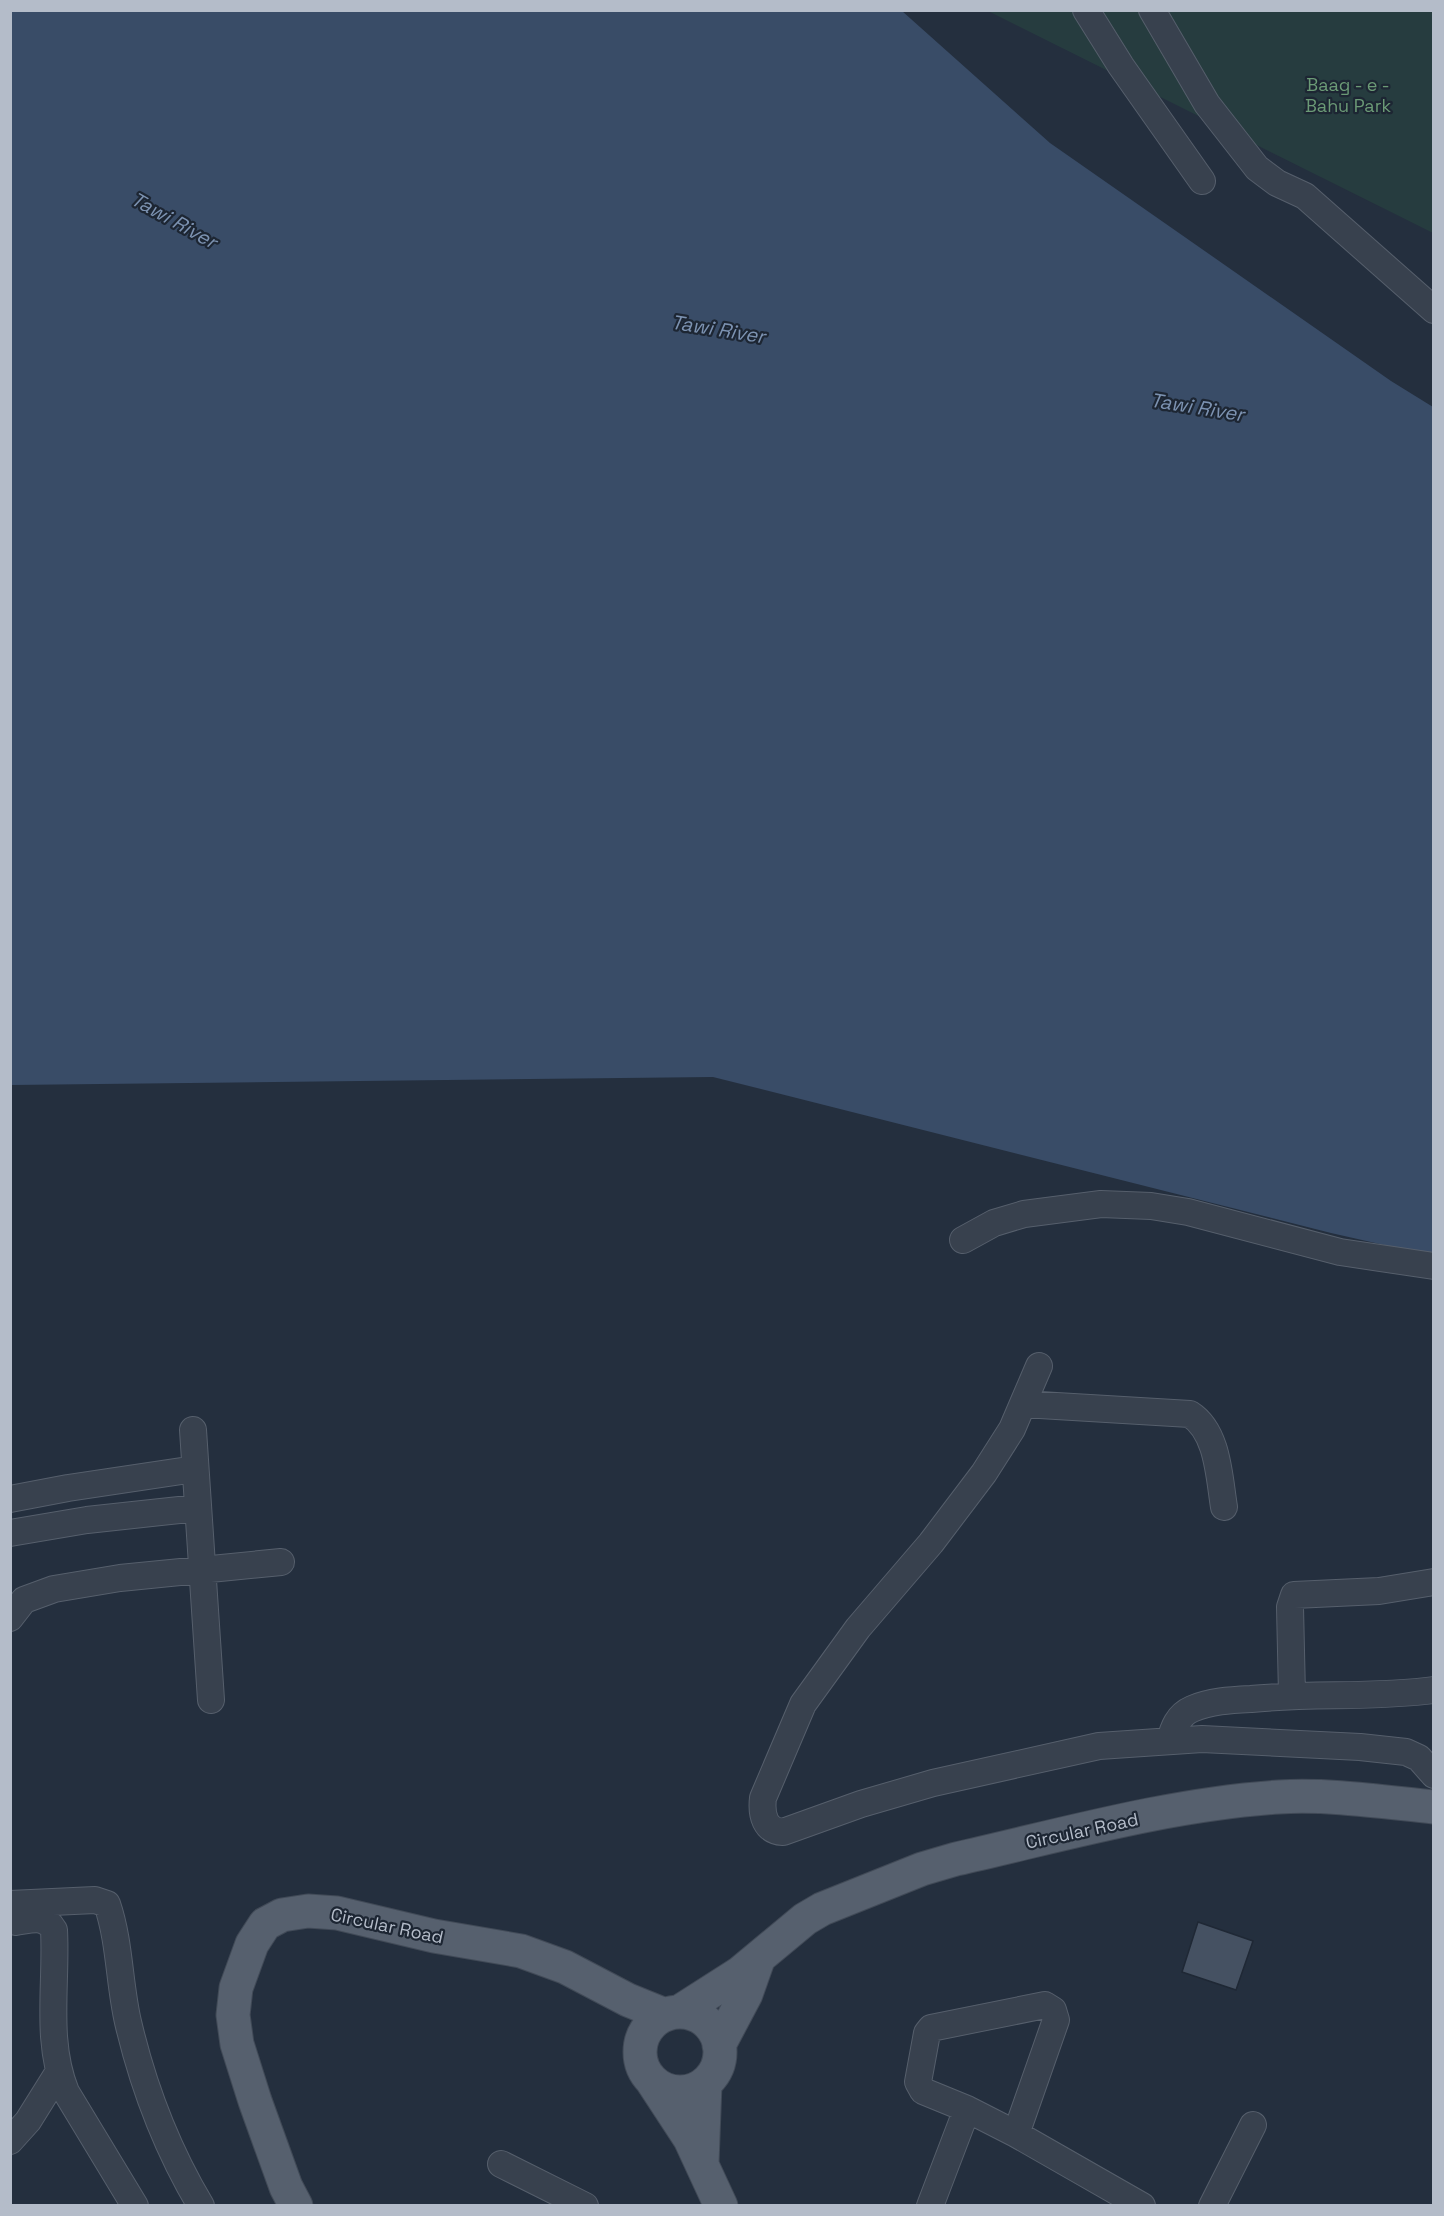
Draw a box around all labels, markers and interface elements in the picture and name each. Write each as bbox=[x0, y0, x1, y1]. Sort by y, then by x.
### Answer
park label: Baag - e - Bahu Park bbox=[1305, 73, 1391, 117]
water label: Tawi River bbox=[126, 186, 224, 256]
water label: Tawi River bbox=[669, 309, 769, 350]
water label: Tawi River bbox=[1148, 387, 1248, 428]
street label: Circular Road bbox=[1023, 1807, 1140, 1854]
street label: Circular Road bbox=[329, 1902, 446, 1949]

